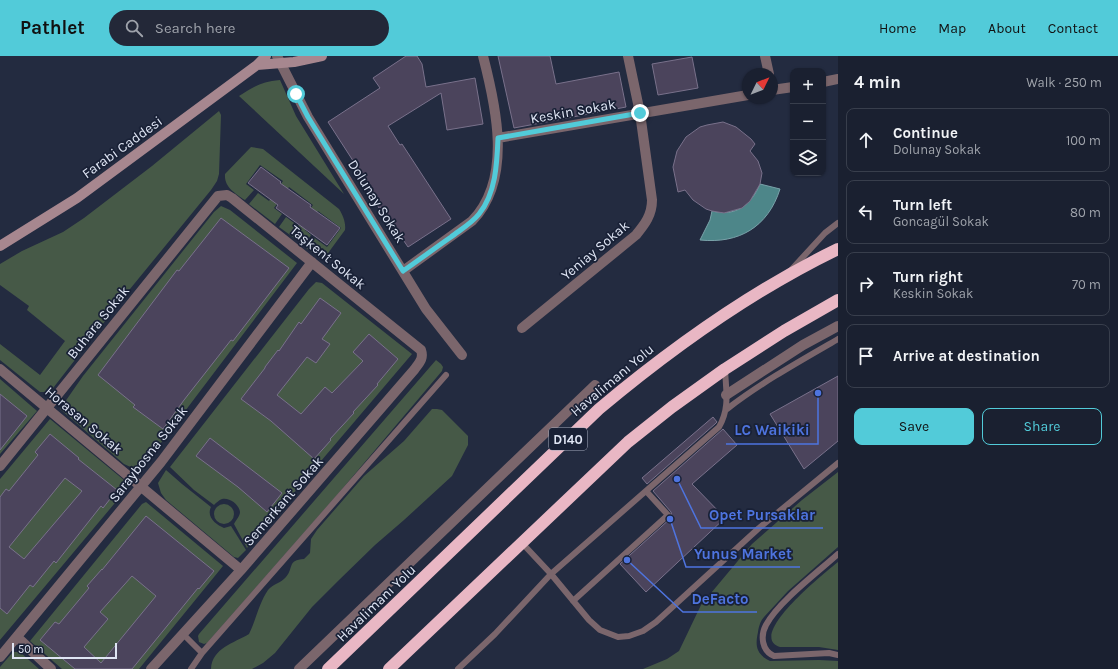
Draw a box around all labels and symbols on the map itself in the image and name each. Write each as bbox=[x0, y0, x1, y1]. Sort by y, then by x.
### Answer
north arrow bbox=[742, 68, 778, 104]
route start bbox=[287, 85, 305, 103]
street label: Keskin Sokak bbox=[529, 96, 617, 127]
route end bbox=[631, 104, 649, 122]
street label: Farabi Caddesi bbox=[79, 113, 166, 182]
street label: Dolunay Sokak bbox=[344, 157, 409, 246]
street label: Yeniay Sokak bbox=[558, 217, 633, 284]
street label: Taşkent Sokak bbox=[286, 222, 369, 293]
street label: Buhara Sokak bbox=[64, 282, 133, 362]
street label: Havalimanı Yolu bbox=[567, 341, 657, 420]
street label: Horasan Sokak bbox=[41, 383, 126, 458]
street label: Saraybosna Sokak bbox=[105, 403, 191, 506]
callout: LC Waikiki bbox=[726, 417, 818, 444]
text: LC Waikiki bbox=[734, 421, 810, 439]
road number: D140 bbox=[549, 428, 587, 450]
street label: Semerkant Sokak bbox=[240, 453, 327, 550]
callout: Opet Pursaklar bbox=[701, 501, 823, 528]
text: Opet Pursaklar bbox=[709, 506, 815, 524]
callout: Yunus Market bbox=[686, 540, 800, 567]
text: Yunus Market bbox=[694, 545, 792, 563]
street label: Havalimanı Yolu bbox=[333, 561, 419, 645]
callout: DeFacto bbox=[683, 585, 757, 612]
text: DeFacto bbox=[691, 590, 749, 608]
scale bar bbox=[12, 641, 117, 660]

